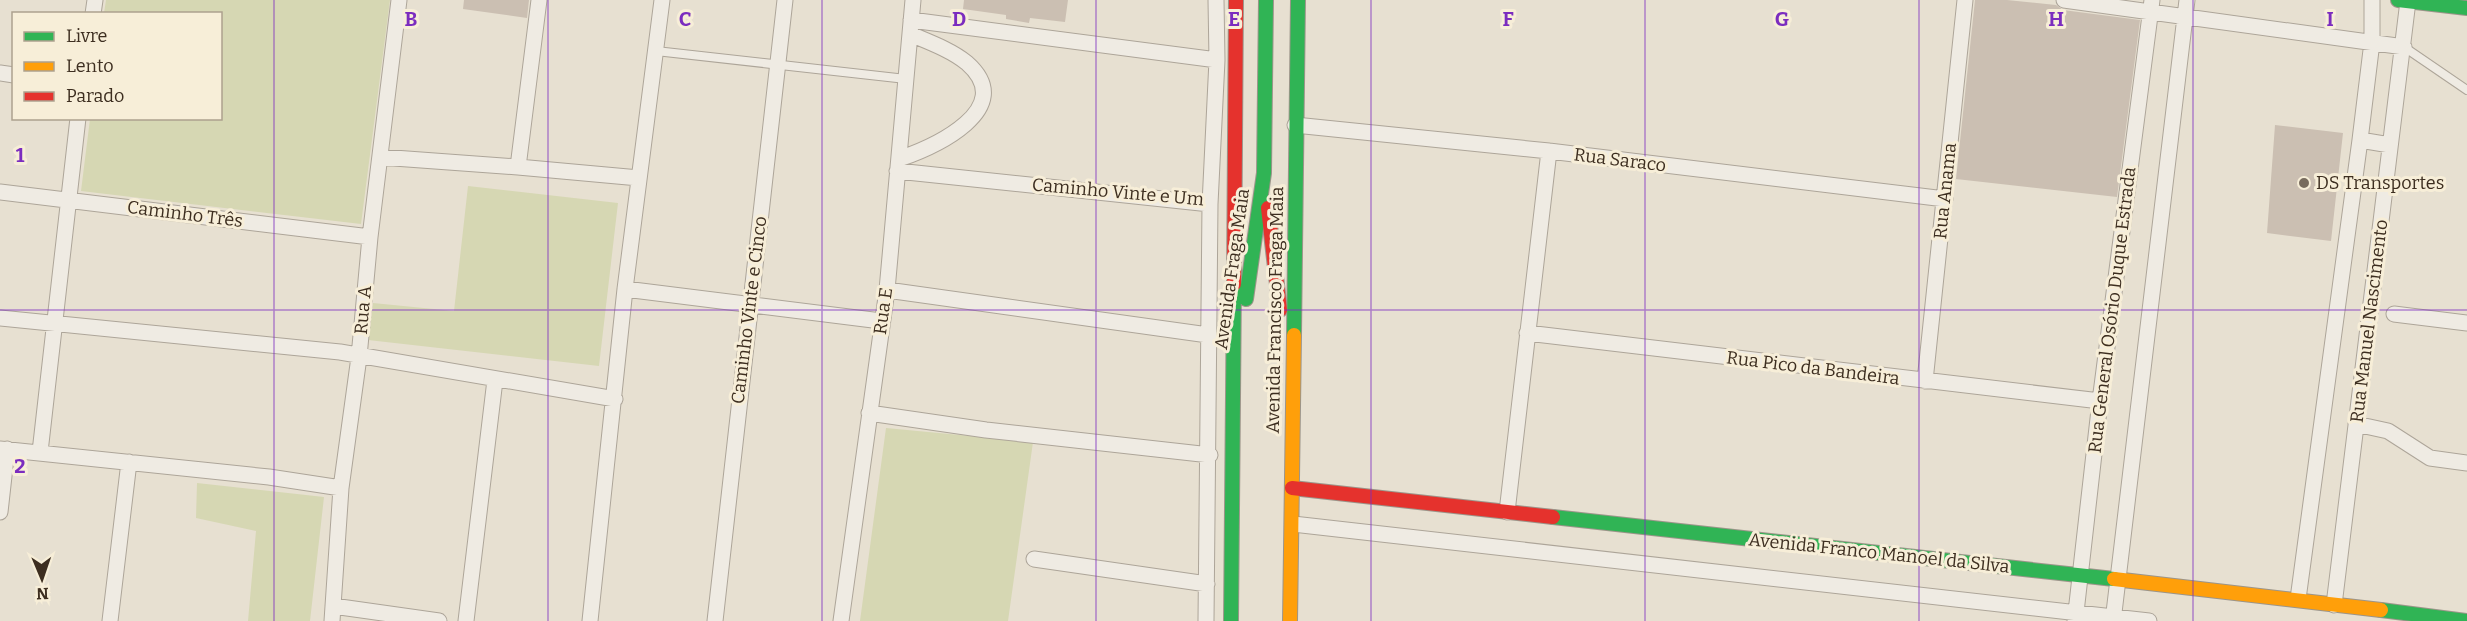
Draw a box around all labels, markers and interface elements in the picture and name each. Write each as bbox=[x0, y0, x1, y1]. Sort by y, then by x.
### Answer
text: B bbox=[405, 7, 418, 31]
text: C bbox=[679, 7, 691, 31]
text: D bbox=[952, 7, 966, 31]
text: E bbox=[1228, 7, 1240, 31]
text: F bbox=[1502, 7, 1514, 31]
text: G bbox=[1775, 7, 1789, 31]
text: H bbox=[2048, 7, 2064, 31]
text: I bbox=[2326, 7, 2334, 31]
legend bbox=[12, 12, 222, 120]
text: Livre bbox=[66, 25, 107, 47]
text: Lento bbox=[66, 55, 114, 77]
text: Parado bbox=[66, 85, 124, 107]
street label: Rua Anama bbox=[1929, 142, 1961, 240]
text: 1 bbox=[16, 143, 25, 167]
street label: Rua Saraco bbox=[1573, 143, 1667, 177]
street label: Rua General Osório Duque Estrada bbox=[2084, 166, 2140, 454]
place label: DS Transportes bbox=[2316, 172, 2444, 194]
street label: Caminho Vinte e Um bbox=[1031, 174, 1205, 210]
marker: DS Transportes bbox=[2297, 176, 2311, 190]
street label: Avenida Francisco Fraga Maia bbox=[1262, 186, 1288, 434]
street label: Avenida Fraga Maia bbox=[1210, 187, 1254, 351]
street label: Caminho Três bbox=[126, 196, 244, 232]
street label: Caminho Vinte e Cinco bbox=[727, 215, 771, 405]
street label: Rua Manuel Nascimento bbox=[2346, 218, 2392, 424]
street label: Rua A bbox=[350, 284, 376, 335]
street label: Rua E bbox=[869, 286, 897, 336]
street label: Rua Pico da Bandeira bbox=[1725, 346, 1901, 390]
text: 2 bbox=[14, 454, 26, 478]
street label: Avenida Franco Manoel da Silva bbox=[1748, 528, 2011, 578]
north arrow bbox=[12, 549, 72, 609]
text: N bbox=[36, 584, 49, 603]

